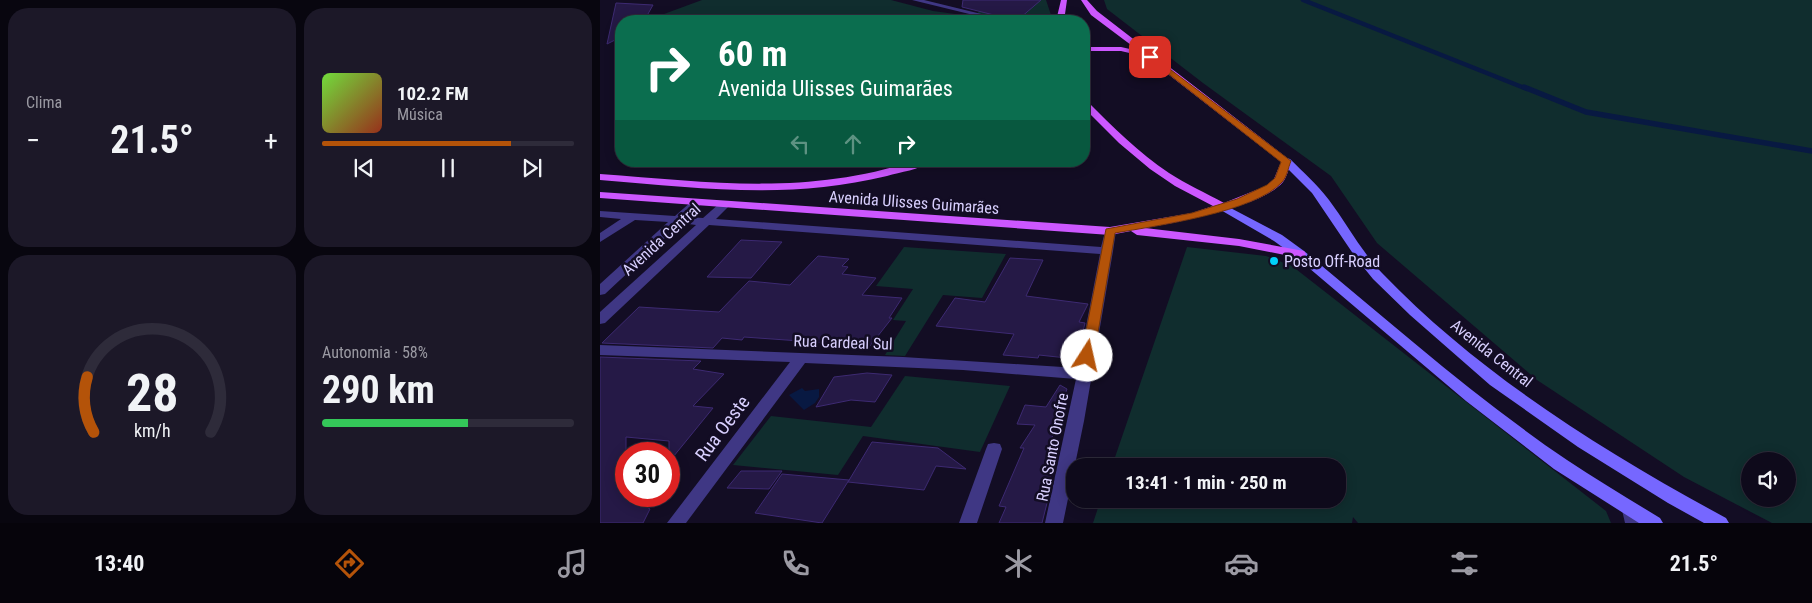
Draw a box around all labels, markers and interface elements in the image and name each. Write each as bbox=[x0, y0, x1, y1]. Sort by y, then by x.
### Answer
text: 60 m bbox=[718, 34, 787, 75]
icon: right bbox=[635, 35, 700, 100]
pin bbox=[1129, 36, 1171, 78]
icon: arrive bbox=[1136, 43, 1164, 71]
text: Avenida Ulisses Guimarães bbox=[718, 76, 953, 101]
text: 102.2 FM bbox=[397, 82, 469, 105]
text: Clima bbox=[26, 93, 62, 112]
text: Música bbox=[397, 105, 443, 124]
text: 21.5° bbox=[110, 118, 194, 162]
text: − bbox=[26, 124, 40, 157]
text: + bbox=[264, 124, 278, 157]
icon: left bbox=[786, 130, 814, 158]
icon: ahead bbox=[839, 130, 867, 158]
icon: right bbox=[892, 130, 920, 158]
icon: previous bbox=[350, 154, 378, 182]
icon: pause bbox=[434, 154, 462, 182]
icon: next bbox=[518, 154, 546, 182]
street label: Avenida Ulisses Guimarães bbox=[828, 187, 1000, 218]
street label: Avenida Central bbox=[618, 199, 704, 279]
place label: Posto Off-Road bbox=[1284, 252, 1380, 271]
marker: Posto Off-Road bbox=[1268, 255, 1280, 267]
street label: Avenida Central bbox=[1447, 316, 1536, 391]
position arrow bbox=[1060, 329, 1112, 381]
street label: Rua Cardeal Sul bbox=[793, 331, 893, 354]
text: Autonomia · 58% bbox=[322, 343, 428, 362]
text: 28 bbox=[126, 363, 178, 424]
text: 290 km bbox=[322, 368, 435, 412]
street label: Rua Oeste bbox=[690, 391, 755, 466]
street label: Rua Santo Onofre bbox=[1033, 391, 1072, 503]
text: km/h bbox=[134, 420, 170, 441]
speed limit sign: 30 bbox=[615, 442, 680, 507]
map controls bbox=[1741, 452, 1796, 507]
button: sound bbox=[1741, 452, 1796, 507]
text: 13:41 · 1 min · 250 m bbox=[1125, 471, 1287, 494]
icon: directions bbox=[332, 546, 367, 581]
icon: music bbox=[555, 546, 590, 581]
icon: phone bbox=[778, 546, 813, 581]
icon: climate bbox=[1001, 546, 1036, 581]
icon: car bbox=[1224, 546, 1259, 581]
icon: filters bbox=[1447, 546, 1482, 581]
text: 13:40 bbox=[94, 551, 144, 576]
text: 21.5° bbox=[1670, 551, 1718, 576]

